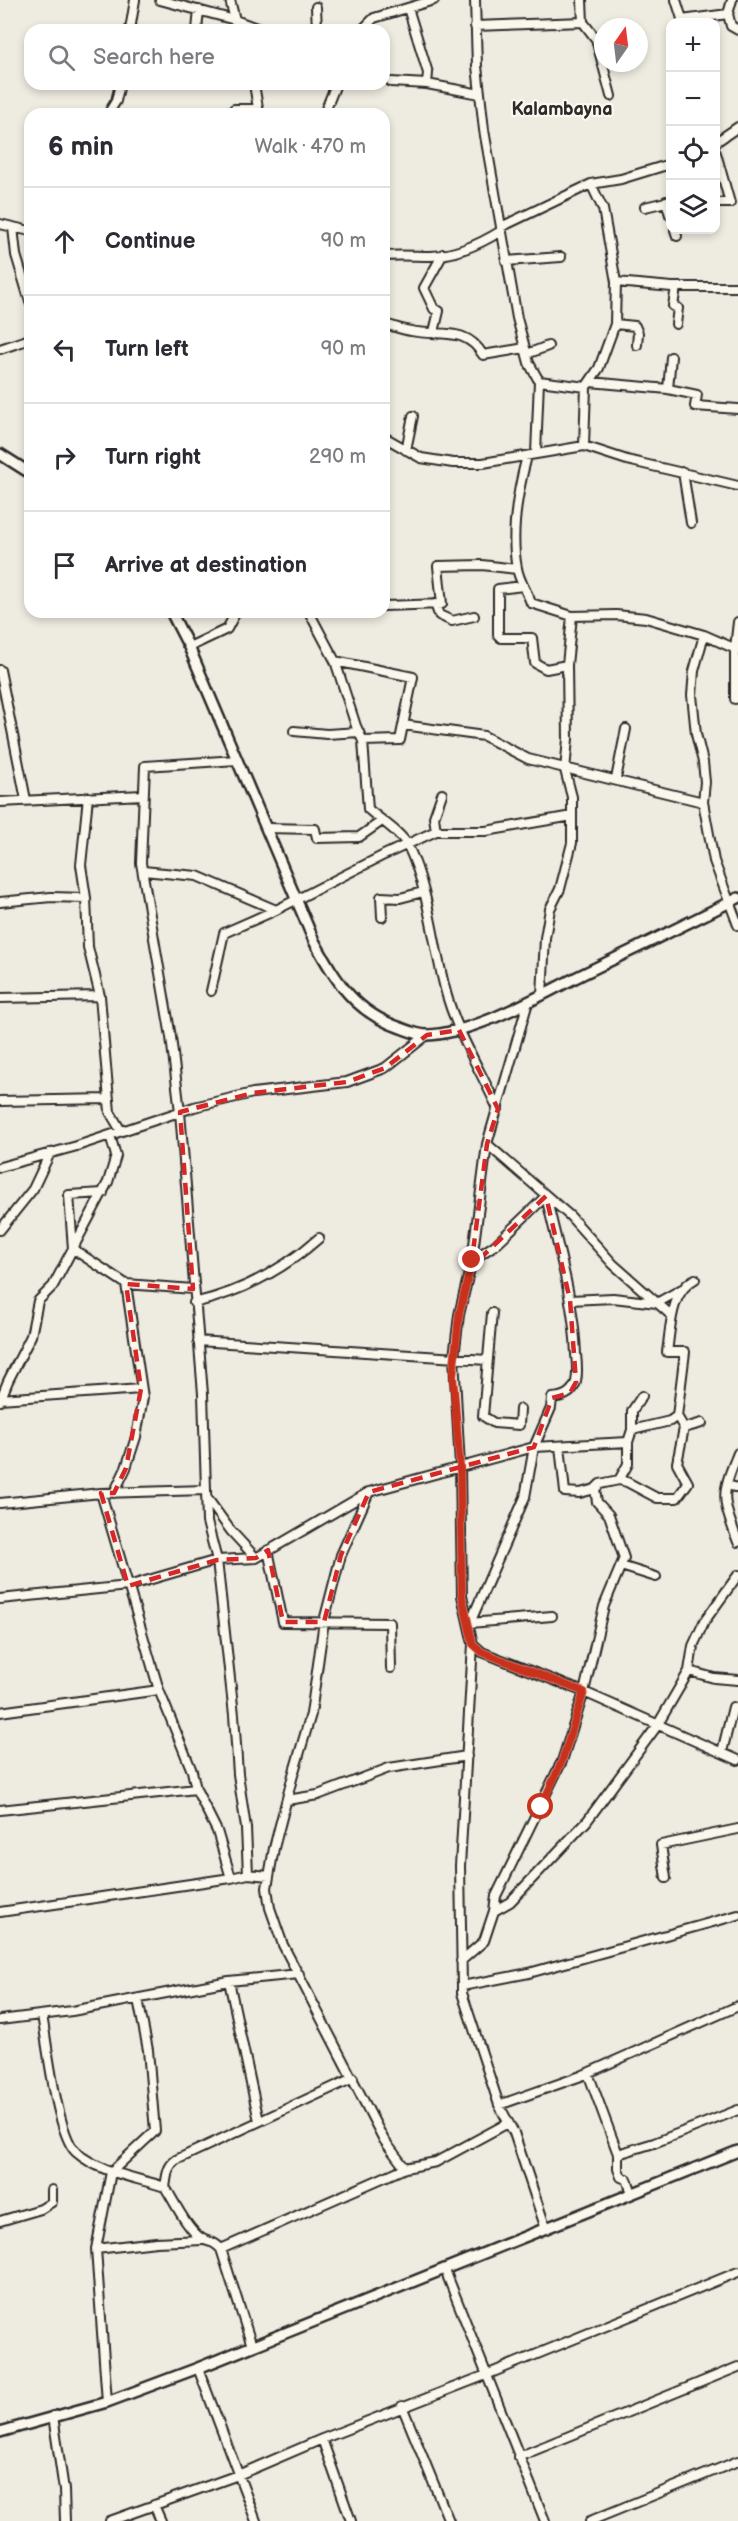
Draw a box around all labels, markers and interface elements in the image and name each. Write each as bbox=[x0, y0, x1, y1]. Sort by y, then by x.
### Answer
north arrow bbox=[594, 18, 648, 72]
map controls bbox=[666, 18, 720, 234]
button: + bbox=[666, 18, 720, 72]
search box bbox=[24, 24, 390, 90]
icon: search bbox=[45, 41, 78, 74]
text: Search here bbox=[93, 44, 215, 71]
button: − bbox=[666, 72, 720, 126]
district label: Kalambayna bbox=[512, 99, 612, 120]
button: locate bbox=[666, 126, 720, 180]
text: 6 min bbox=[48, 132, 114, 163]
text: Walk · 470 m bbox=[255, 135, 366, 159]
button: layers bbox=[666, 180, 720, 234]
icon: ahead bbox=[48, 225, 81, 258]
text: Continue bbox=[105, 228, 195, 255]
text: 90 m bbox=[321, 229, 366, 253]
icon: left bbox=[48, 333, 81, 366]
text: Turn left bbox=[105, 336, 189, 363]
text: 90 m bbox=[321, 337, 366, 361]
icon: right bbox=[48, 441, 81, 474]
text: Turn right bbox=[105, 444, 201, 471]
text: 290 m bbox=[309, 445, 366, 469]
icon: arrive bbox=[48, 549, 81, 582]
text: Arrive at destination bbox=[105, 552, 307, 579]
route end bbox=[458, 1246, 484, 1272]
route start bbox=[527, 1793, 553, 1819]

